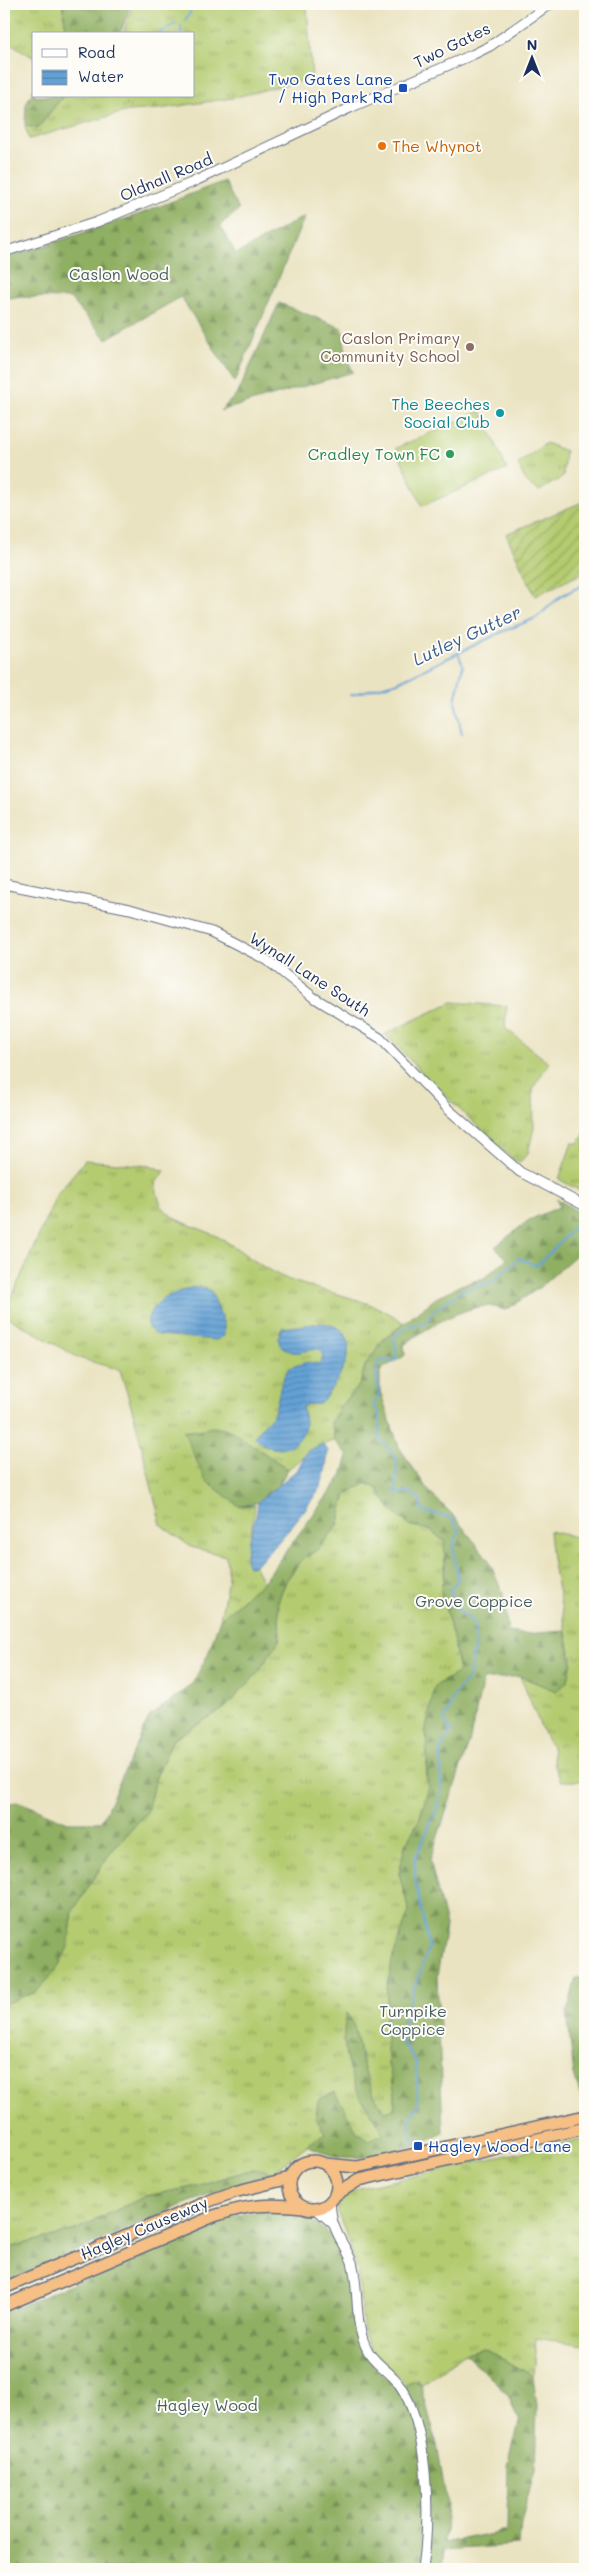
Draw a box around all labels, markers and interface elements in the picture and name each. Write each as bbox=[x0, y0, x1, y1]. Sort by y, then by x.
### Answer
street label: Two Gates bbox=[410, 17, 493, 72]
legend bbox=[32, 32, 195, 98]
north arrow bbox=[506, 32, 556, 82]
text: N bbox=[527, 35, 537, 54]
text: Road bbox=[78, 42, 115, 62]
text: Water bbox=[78, 66, 124, 86]
place label: Two Gates Lane / High Park Rd bbox=[268, 68, 393, 107]
marker: Two Gates Lane / High Park Rd bbox=[397, 82, 409, 94]
place label: The Whynot bbox=[392, 135, 482, 156]
marker: The Whynot bbox=[376, 140, 388, 152]
street label: Oldnall Road bbox=[116, 148, 215, 205]
park label: Caslon Wood bbox=[69, 263, 169, 284]
place label: Caslon Primary Community School bbox=[320, 327, 460, 366]
marker: Caslon Primary Community School bbox=[464, 341, 476, 353]
place label: The Beeches Social Club bbox=[391, 393, 490, 432]
marker: The Beeches Social Club bbox=[494, 407, 506, 419]
place label: Cradley Town FC bbox=[308, 443, 440, 464]
marker: Cradley Town FC bbox=[444, 448, 456, 460]
water label: Lutley Gutter bbox=[408, 599, 525, 671]
street label: Wynall Lane South bbox=[246, 927, 375, 1021]
park label: Grove Coppice bbox=[415, 1590, 533, 1611]
park label: Turnpike Coppice bbox=[379, 2000, 447, 2039]
place label: Hagley Wood Lane bbox=[428, 2135, 572, 2156]
marker: Hagley Wood Lane bbox=[412, 2140, 424, 2152]
street label: Hagley Causeway bbox=[77, 2191, 211, 2264]
park label: Hagley Wood bbox=[156, 2394, 258, 2415]

